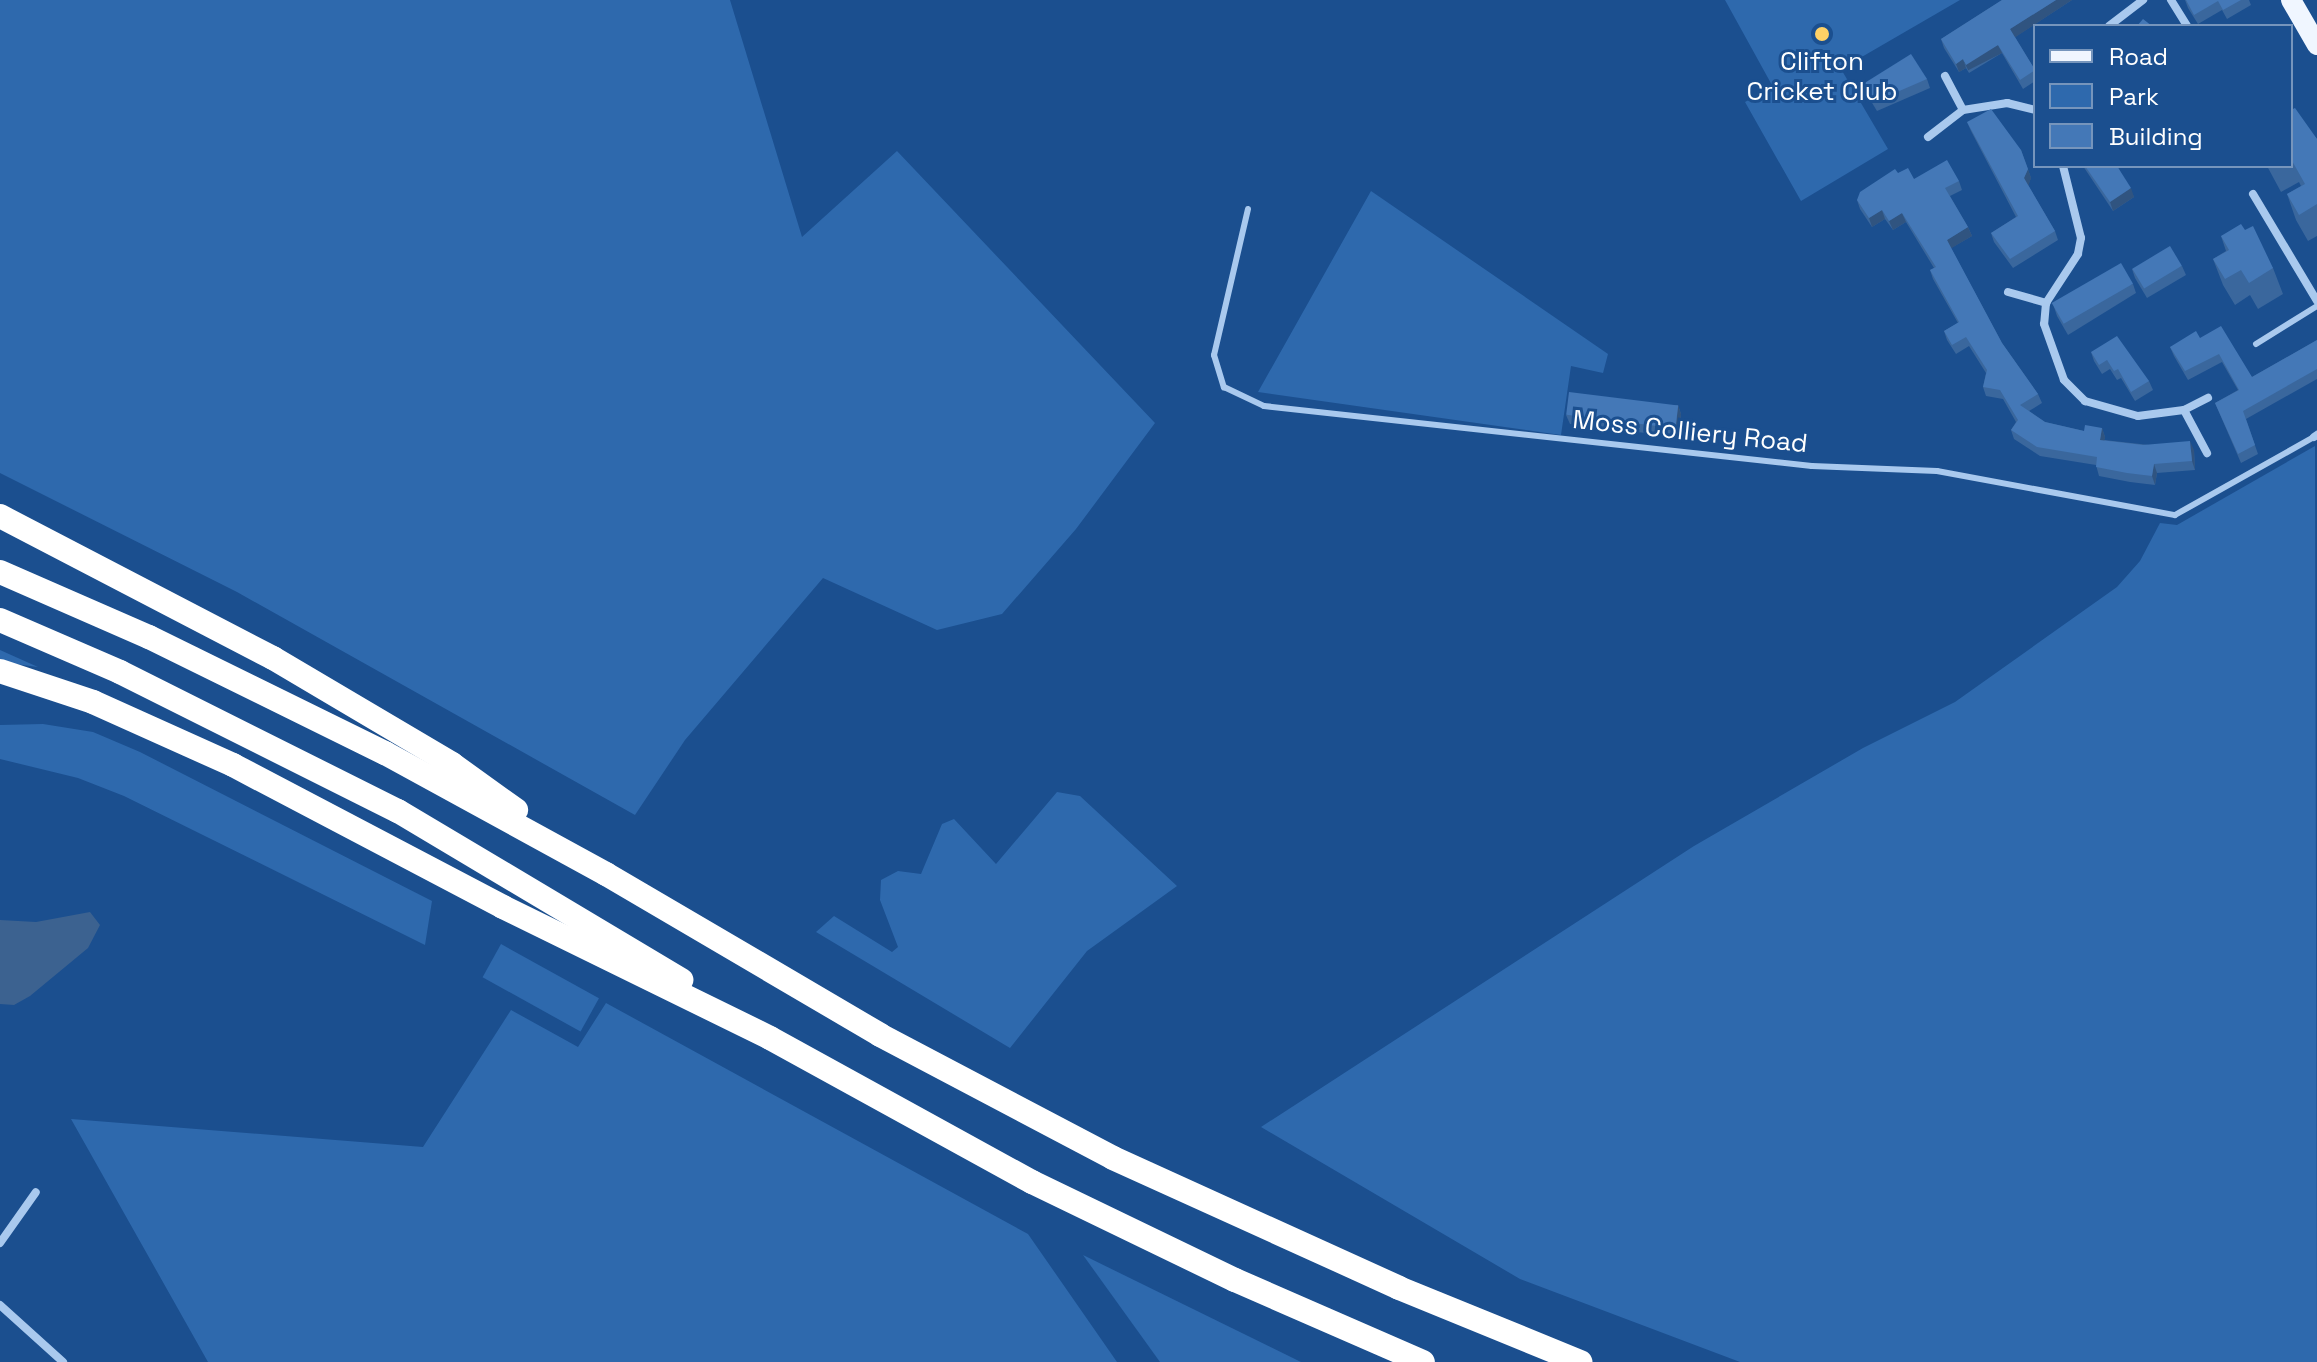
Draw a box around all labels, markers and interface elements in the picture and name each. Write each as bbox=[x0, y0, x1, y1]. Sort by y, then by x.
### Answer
legend bbox=[2033, 24, 2293, 168]
marker: Clifton Cricket Club bbox=[1813, 25, 1831, 43]
text: Road bbox=[2109, 41, 2168, 72]
place label: Clifton Cricket Club bbox=[1747, 46, 1897, 108]
text: Park bbox=[2109, 81, 2159, 112]
text: Building bbox=[2109, 121, 2203, 152]
street label: Moss Colliery Road bbox=[1571, 404, 1809, 460]

